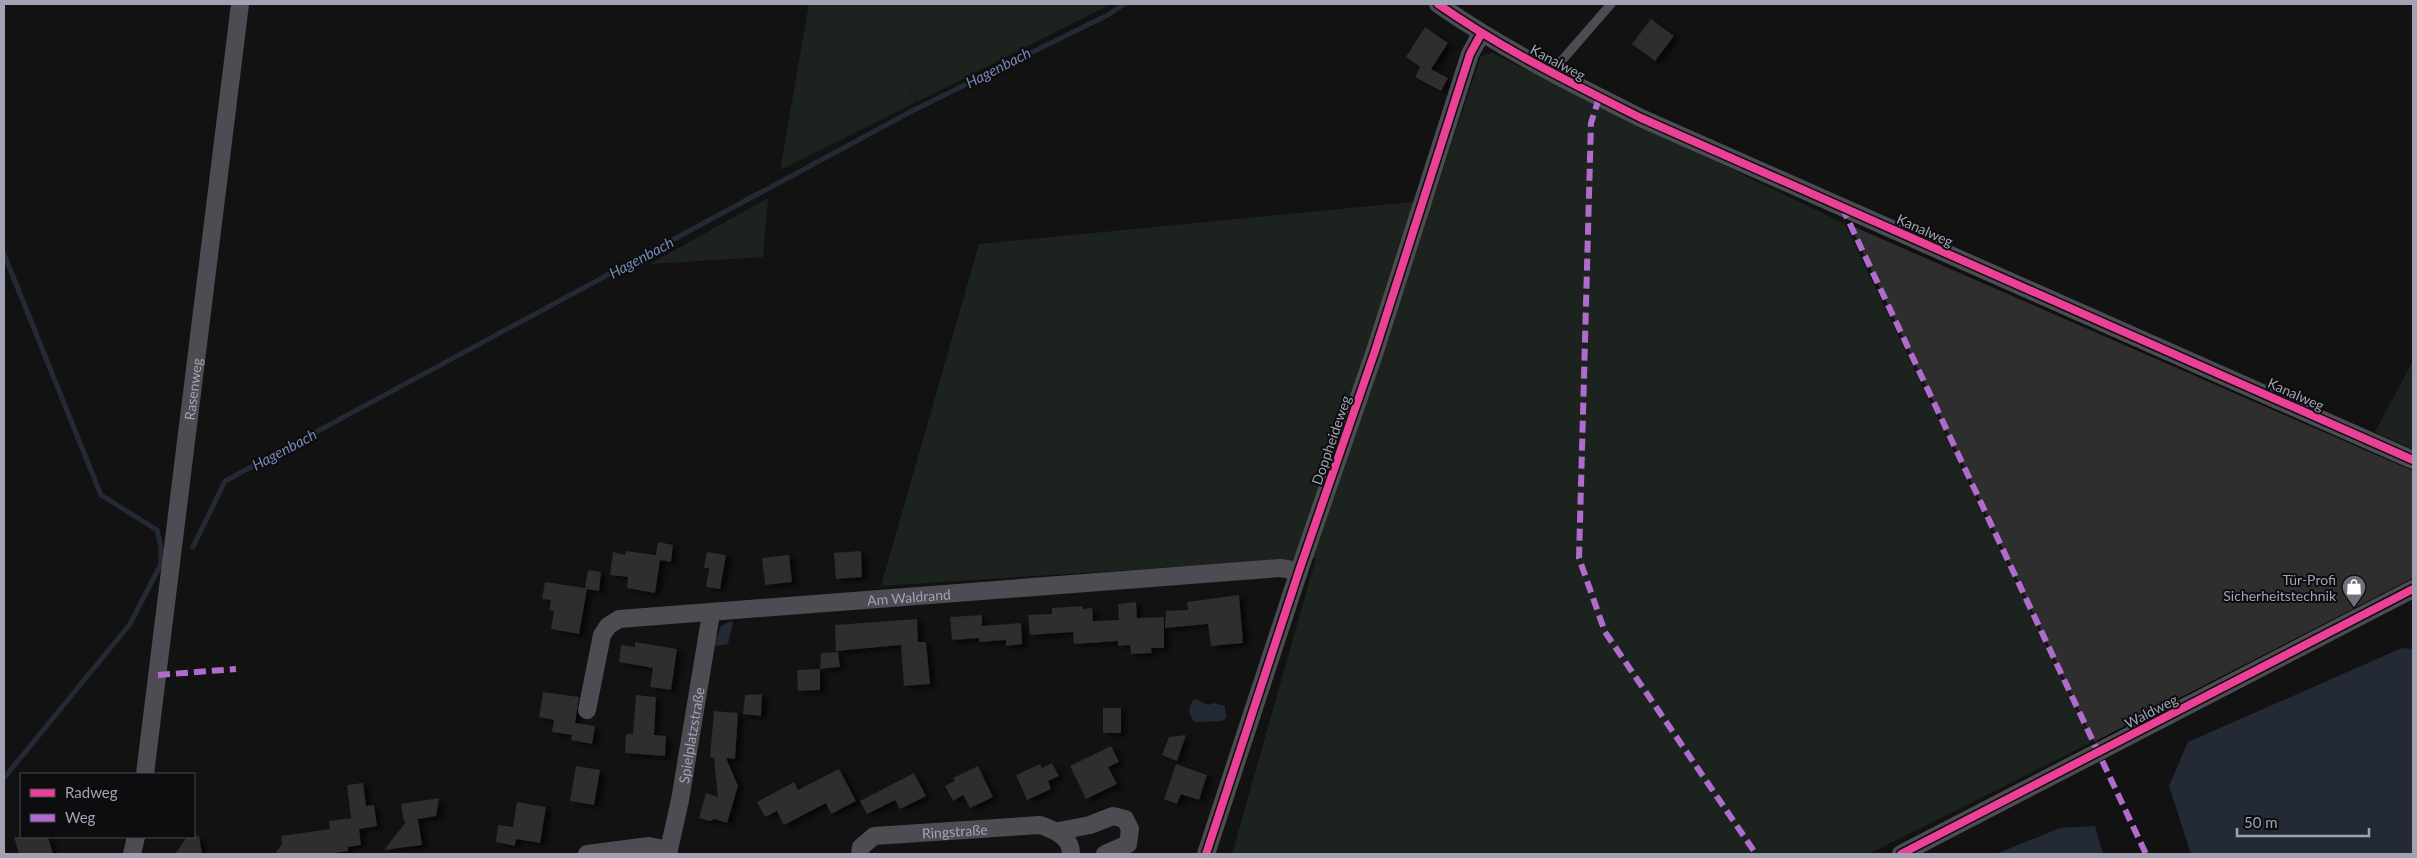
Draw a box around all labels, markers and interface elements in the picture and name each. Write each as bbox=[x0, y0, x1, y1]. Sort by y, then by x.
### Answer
street label: Kanalweg bbox=[1528, 40, 1588, 84]
water label: Hagenbach bbox=[962, 43, 1034, 91]
street label: Kanalweg bbox=[1894, 210, 1956, 250]
water label: Hagenbach bbox=[606, 232, 676, 282]
street label: Rasenweg bbox=[180, 357, 205, 421]
street label: Kanalweg bbox=[2265, 374, 2327, 414]
street label: Doppheideweg bbox=[1308, 393, 1354, 487]
water label: Hagenbach bbox=[249, 424, 319, 474]
place label: Tür-Profi Sicherheitstechnik bbox=[2223, 571, 2337, 604]
shop icon: Tür-Profi Sicherheitstechnik bbox=[2341, 574, 2367, 608]
street label: Am Waldrand bbox=[866, 585, 951, 608]
street label: Spielplatzstraße bbox=[674, 686, 707, 785]
street label: Waldweg bbox=[2122, 690, 2180, 732]
legend bbox=[20, 773, 195, 838]
text: Radweg bbox=[65, 783, 118, 801]
scale bar bbox=[2237, 806, 2370, 838]
text: Weg bbox=[65, 808, 96, 826]
text: 50 m bbox=[2244, 813, 2278, 831]
street label: Ringstraße bbox=[921, 820, 988, 841]

